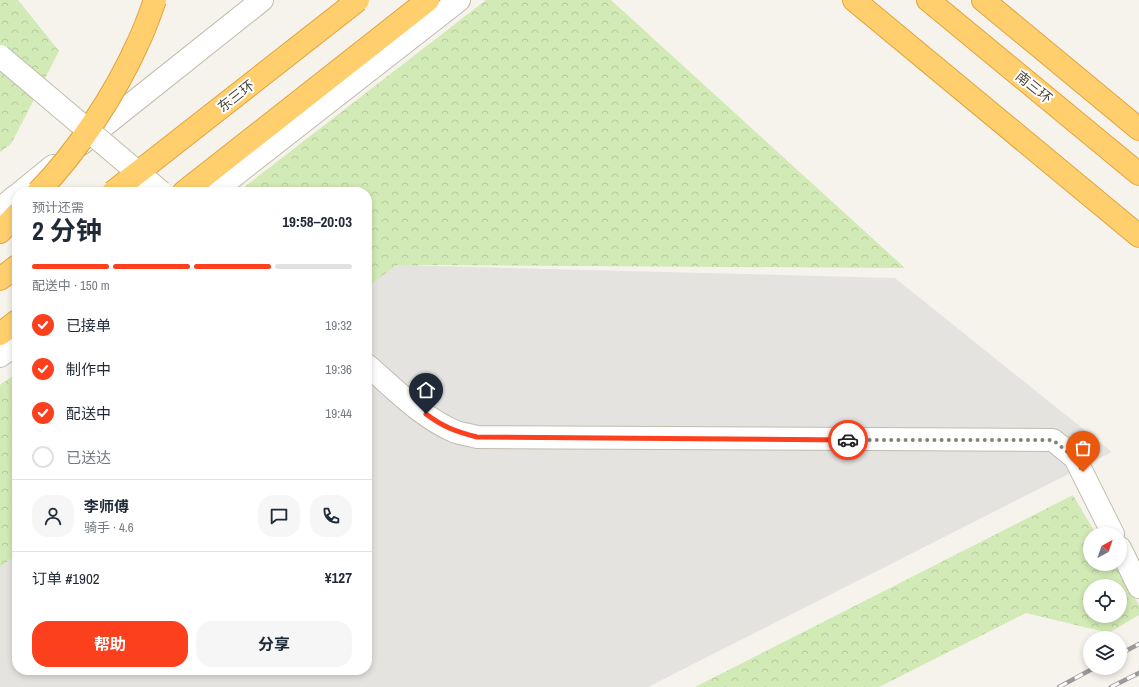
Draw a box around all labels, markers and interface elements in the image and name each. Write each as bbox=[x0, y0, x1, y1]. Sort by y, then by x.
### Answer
street label: 南三环 bbox=[1012, 67, 1056, 107]
street label: 东三环 bbox=[214, 76, 258, 116]
text: 预计还需 bbox=[32, 199, 84, 216]
text: 19:58–20:03 bbox=[282, 211, 352, 232]
text: 2 分钟 bbox=[32, 213, 102, 248]
text: 配送中 · 150 m bbox=[32, 277, 110, 294]
icon: check bbox=[32, 314, 54, 336]
text: 已接单 bbox=[66, 315, 111, 336]
text: 19:32 bbox=[325, 317, 352, 334]
icon: check bbox=[32, 358, 54, 380]
text: 制作中 bbox=[66, 359, 111, 380]
text: 19:36 bbox=[325, 361, 352, 378]
pin bbox=[409, 373, 443, 414]
icon: home bbox=[415, 379, 437, 401]
icon: check bbox=[32, 402, 54, 424]
text: 配送中 bbox=[66, 403, 111, 424]
text: 19:44 bbox=[325, 405, 352, 422]
courier bbox=[828, 420, 868, 460]
icon: car bbox=[837, 429, 859, 451]
pin bbox=[1066, 431, 1100, 472]
icon: bag bbox=[1072, 437, 1094, 459]
text: 已送达 bbox=[66, 447, 111, 468]
button: person bbox=[32, 495, 74, 537]
button: chat bbox=[258, 495, 300, 537]
button: phone bbox=[310, 495, 352, 537]
text: 李师傅 bbox=[84, 496, 129, 517]
text: 骑手 · 4.6 bbox=[84, 519, 134, 536]
north arrow bbox=[1083, 527, 1127, 571]
map controls bbox=[1083, 527, 1127, 675]
text: ¥127 bbox=[325, 567, 352, 588]
text: 订单 #1902 bbox=[32, 568, 100, 589]
button: locate bbox=[1083, 579, 1127, 623]
button: 帮助 bbox=[32, 621, 188, 667]
button: 分享 bbox=[196, 621, 352, 667]
button: layers bbox=[1083, 631, 1127, 675]

